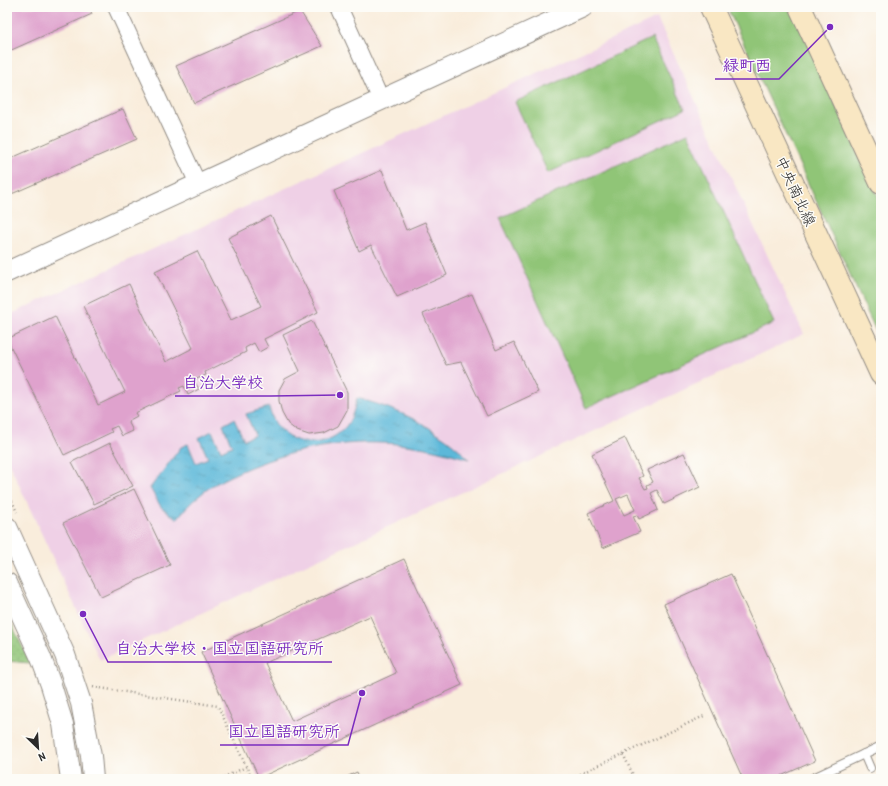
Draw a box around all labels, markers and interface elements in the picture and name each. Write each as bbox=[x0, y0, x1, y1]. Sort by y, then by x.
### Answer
callout: 緑町西 bbox=[715, 51, 779, 79]
text: 緑町西 bbox=[723, 54, 771, 76]
street label: 中央南北線 bbox=[771, 153, 821, 229]
callout: 自治大学校 bbox=[175, 368, 271, 396]
text: 自治大学校 bbox=[183, 371, 263, 393]
callout: 自治大学校・国立国語研究所 bbox=[108, 634, 332, 662]
text: 自治大学校・国立国語研究所 bbox=[116, 637, 324, 659]
callout: 国立国語研究所 bbox=[220, 717, 348, 745]
text: 国立国語研究所 bbox=[228, 720, 340, 742]
north arrow bbox=[18, 728, 58, 768]
text: N bbox=[36, 749, 48, 765]

